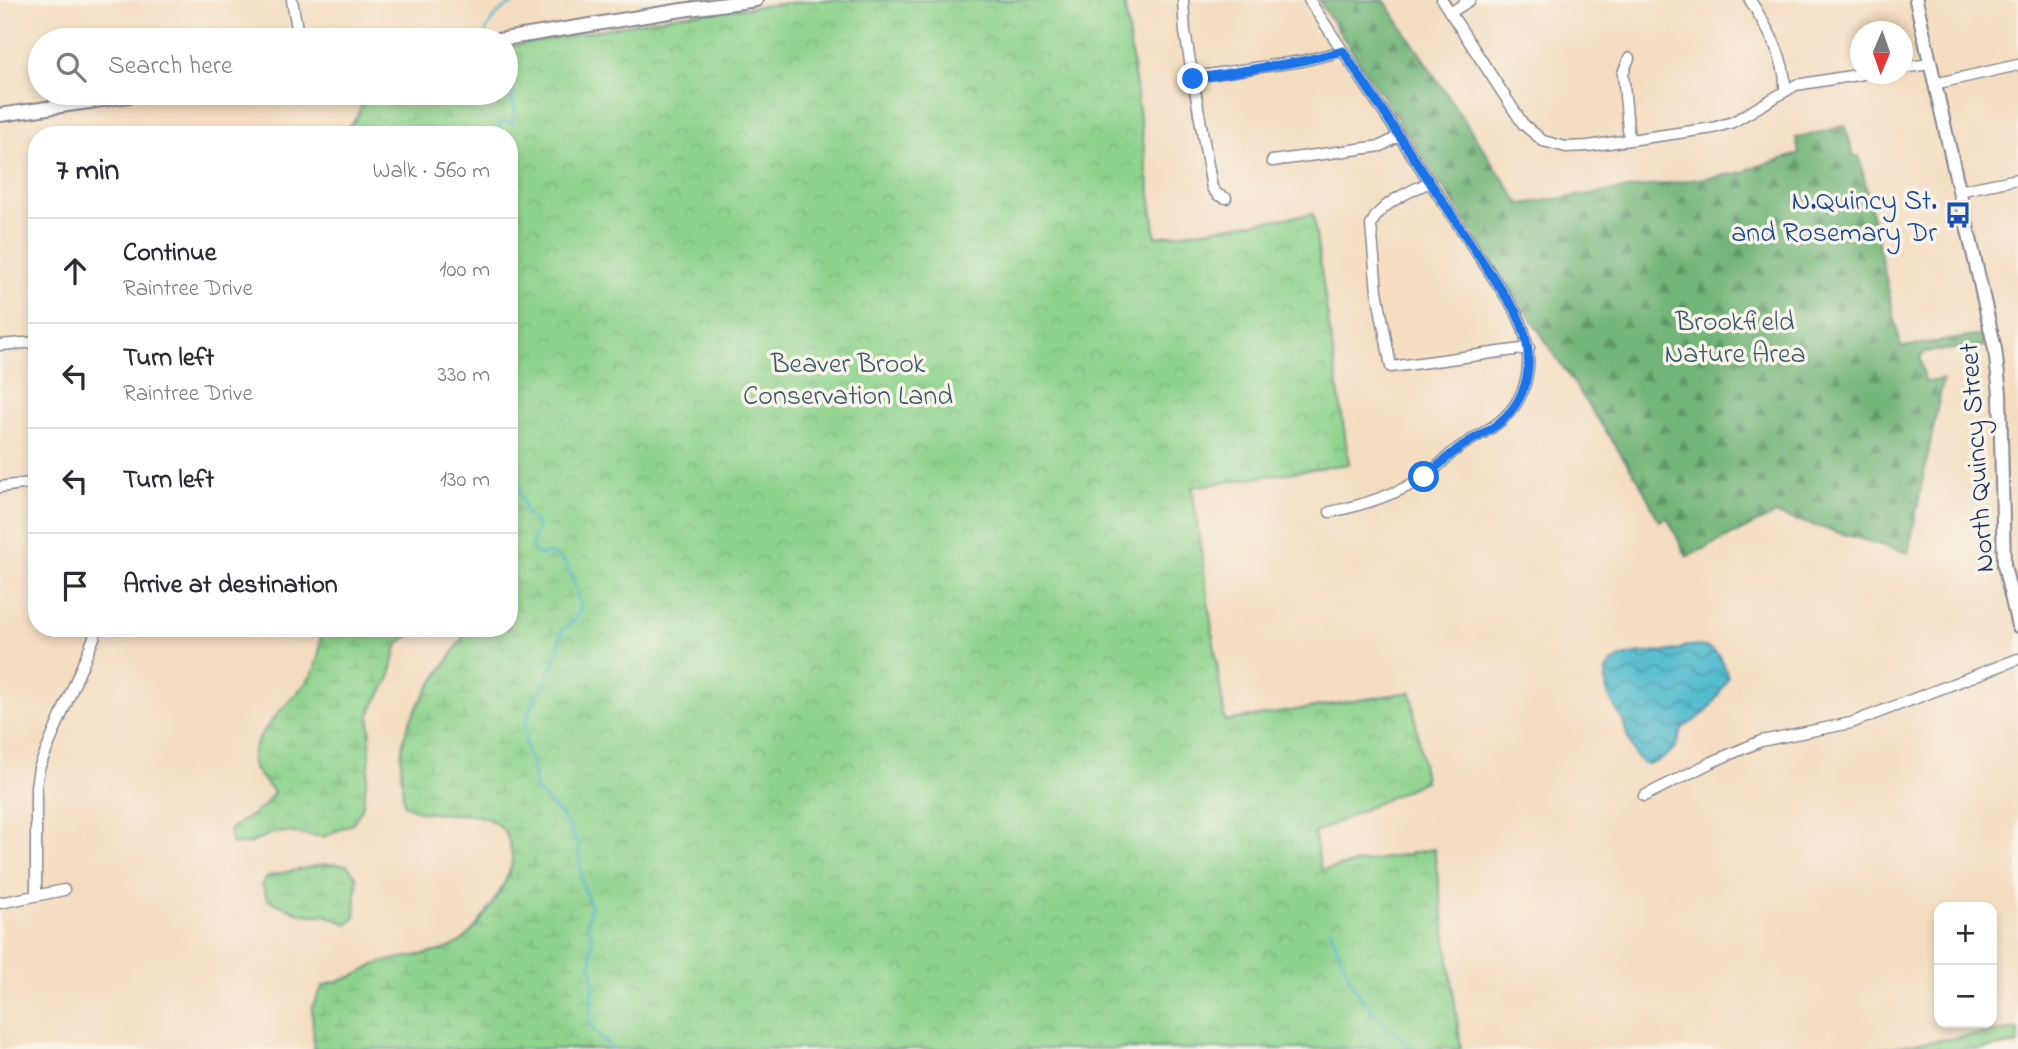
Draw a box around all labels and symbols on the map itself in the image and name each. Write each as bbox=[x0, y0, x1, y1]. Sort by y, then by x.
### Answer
north arrow bbox=[1850, 21, 1913, 84]
route end bbox=[1177, 63, 1208, 94]
place label: N.Quincy St. and Rosemary Dr bbox=[1731, 182, 1937, 255]
bus stop icon: N.Quincy St. and Rosemary Dr bbox=[1943, 200, 1973, 230]
park label: Brookfield Nature Area bbox=[1664, 303, 1806, 376]
street label: North Quincy Street bbox=[1950, 342, 2007, 574]
park label: Beaver Brook Conservation Land bbox=[743, 345, 953, 418]
route start bbox=[1408, 461, 1439, 492]

